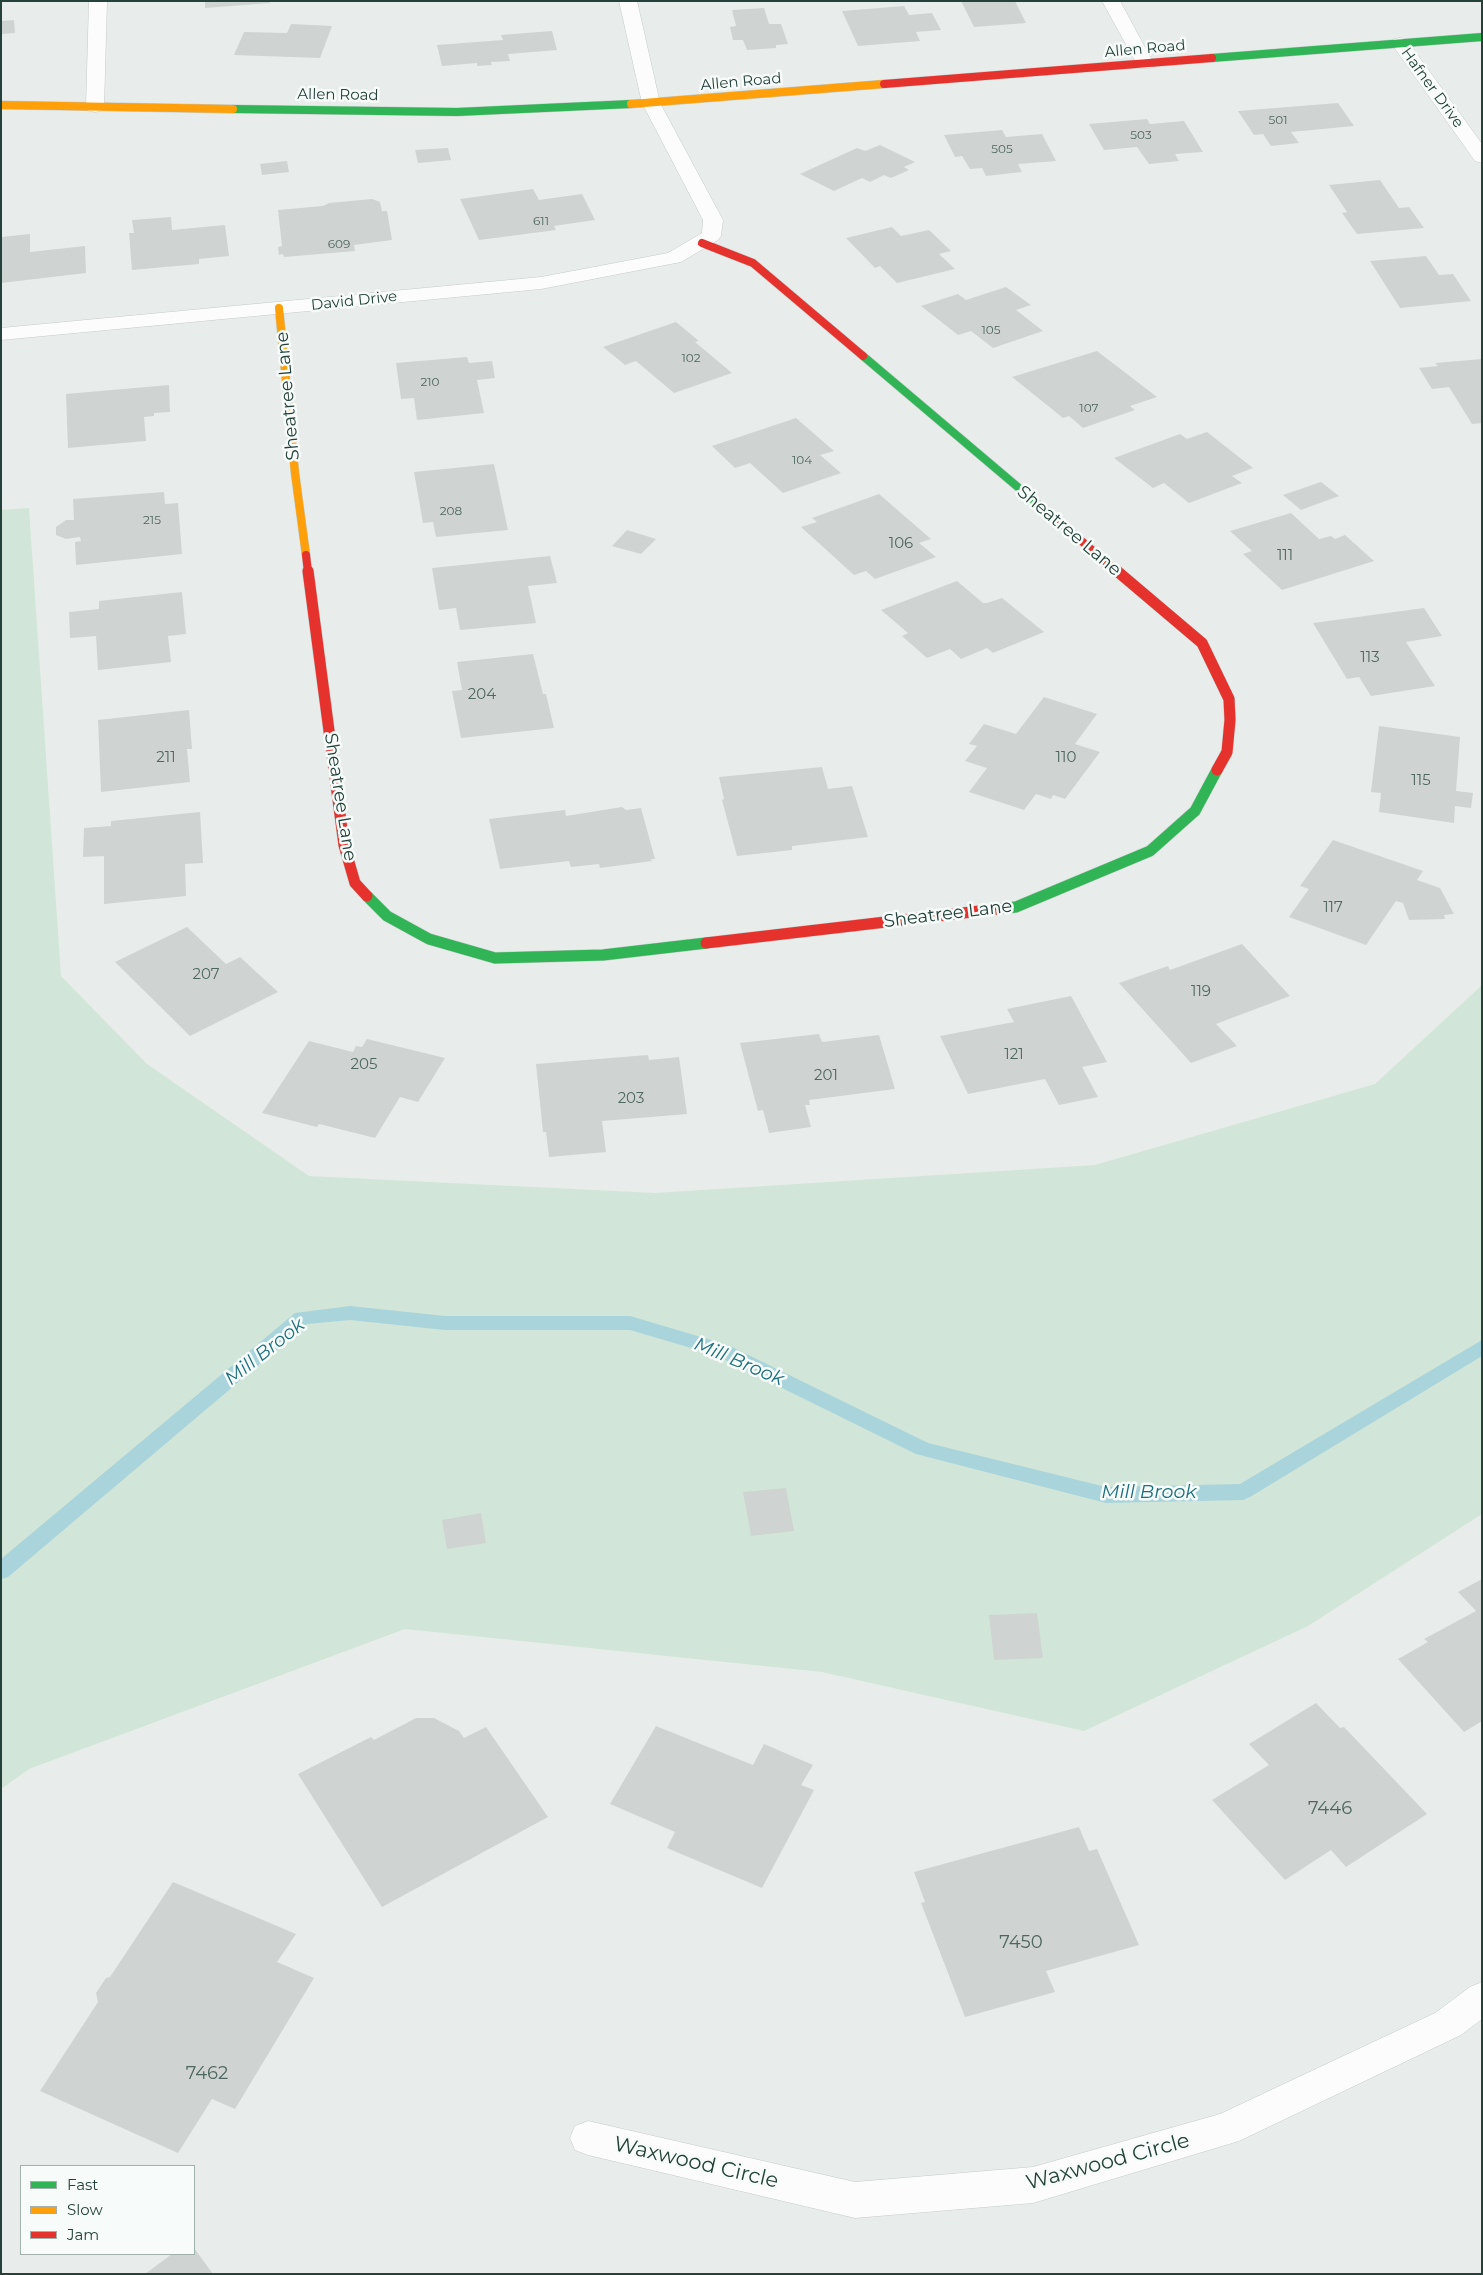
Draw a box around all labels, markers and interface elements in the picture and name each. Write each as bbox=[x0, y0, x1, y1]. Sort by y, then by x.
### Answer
street label: Allen Road bbox=[1104, 36, 1186, 62]
street label: Hafner Drive bbox=[1397, 44, 1467, 132]
street label: Allen Road bbox=[700, 69, 782, 95]
street label: Allen Road bbox=[297, 85, 379, 105]
house number: 501 bbox=[1268, 113, 1288, 127]
house number: 503 bbox=[1130, 128, 1152, 142]
house number: 505 bbox=[991, 142, 1013, 156]
house number: 611 bbox=[533, 214, 549, 228]
house number: 609 bbox=[328, 237, 350, 251]
street label: David Drive bbox=[310, 288, 398, 314]
house number: 105 bbox=[981, 323, 1001, 337]
street label: Sheatree Lane bbox=[272, 331, 304, 461]
house number: 102 bbox=[681, 351, 701, 365]
house number: 210 bbox=[420, 375, 440, 389]
house number: 107 bbox=[1079, 401, 1099, 415]
house number: 104 bbox=[792, 453, 812, 467]
street label: Sheatree Lane bbox=[1012, 481, 1126, 581]
house number: 208 bbox=[440, 504, 462, 518]
house number: 215 bbox=[143, 513, 161, 527]
house number: 106 bbox=[889, 535, 913, 553]
house number: 111 bbox=[1277, 547, 1293, 565]
house number: 113 bbox=[1360, 649, 1380, 667]
house number: 204 bbox=[468, 686, 496, 704]
street label: Sheatree Lane bbox=[319, 731, 361, 863]
house number: 211 bbox=[156, 749, 176, 767]
house number: 110 bbox=[1056, 749, 1076, 767]
house number: 115 bbox=[1411, 772, 1431, 790]
street label: Sheatree Lane bbox=[882, 895, 1014, 933]
house number: 117 bbox=[1323, 899, 1343, 917]
house number: 207 bbox=[192, 966, 220, 984]
house number: 119 bbox=[1191, 983, 1211, 1001]
house number: 121 bbox=[1004, 1046, 1024, 1064]
house number: 205 bbox=[351, 1056, 377, 1074]
house number: 201 bbox=[814, 1067, 838, 1085]
house number: 203 bbox=[618, 1090, 644, 1108]
water label: Mill Brook bbox=[220, 1314, 310, 1390]
water label: Mill Brook bbox=[691, 1333, 787, 1391]
water label: Mill Brook bbox=[1101, 1481, 1197, 1503]
house number: 7446 bbox=[1308, 1798, 1352, 1820]
house number: 7450 bbox=[999, 1932, 1043, 1954]
house number: 7462 bbox=[186, 2063, 228, 2085]
street label: Waxwood Circle bbox=[1023, 2128, 1193, 2196]
street label: Waxwood Circle bbox=[611, 2132, 781, 2194]
legend bbox=[20, 2165, 195, 2255]
text: Fast bbox=[67, 2175, 98, 2194]
text: Slow bbox=[67, 2200, 103, 2219]
text: Jam bbox=[67, 2225, 99, 2244]

